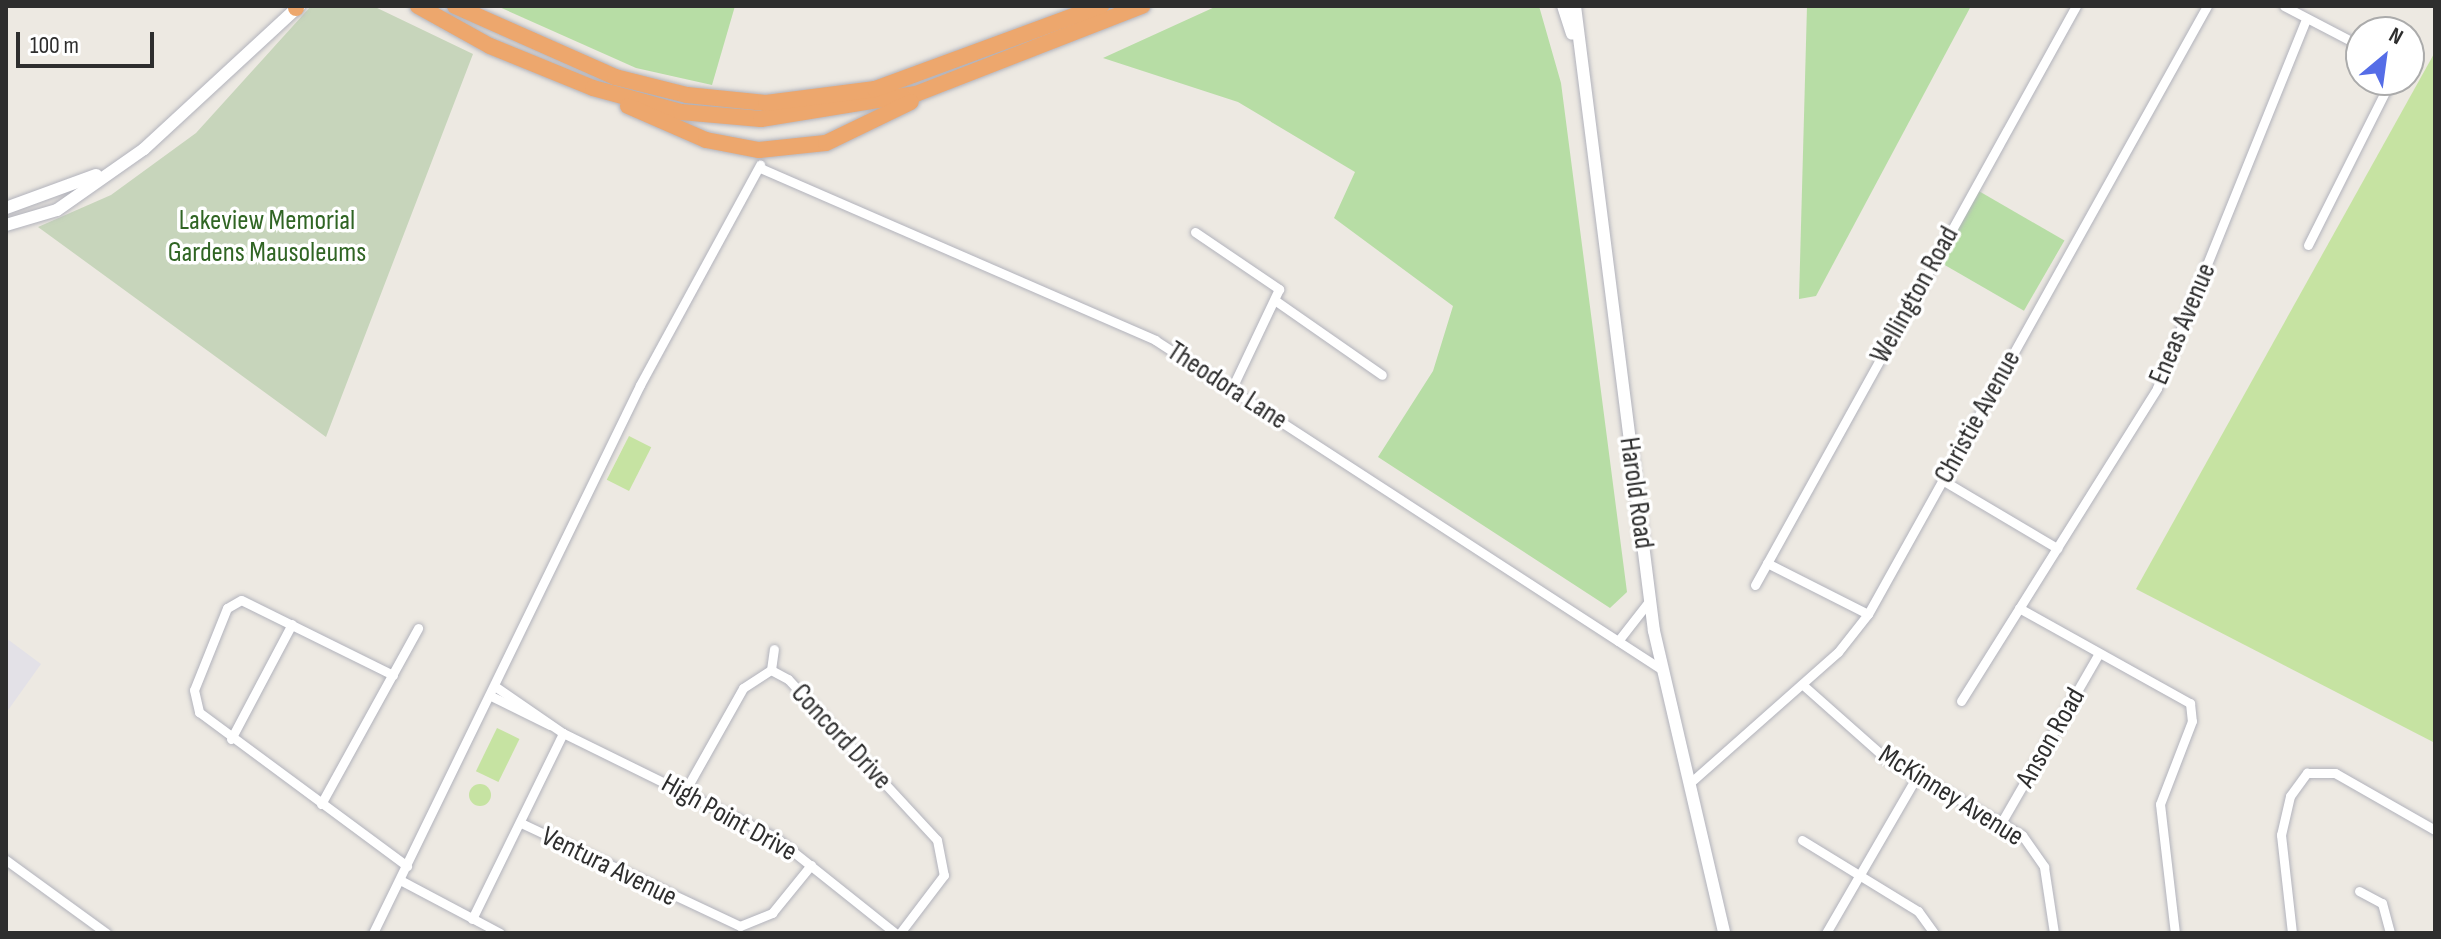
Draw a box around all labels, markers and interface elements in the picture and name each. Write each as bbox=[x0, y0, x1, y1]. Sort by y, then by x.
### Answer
scale bar bbox=[20, 16, 158, 66]
north arrow bbox=[2345, 16, 2425, 96]
text: N bbox=[2384, 22, 2408, 51]
text: 100 m bbox=[30, 31, 79, 60]
park label: Lakeview Memorial Gardens Mausoleums bbox=[168, 204, 366, 270]
street label: Wellington Road bbox=[1864, 221, 1966, 369]
street label: Eneas Avenue bbox=[2142, 258, 2224, 390]
street label: Theodora Lane bbox=[1161, 335, 1293, 437]
street label: Christie Avenue bbox=[1928, 345, 2028, 489]
street label: Harold Road bbox=[1612, 435, 1660, 551]
street label: Concord Drive bbox=[784, 677, 898, 797]
street label: Anson Road bbox=[2009, 682, 2093, 794]
street label: McKinney Avenue bbox=[1872, 738, 2030, 854]
street label: High Point Drive bbox=[655, 767, 803, 869]
street label: Ventura Avenue bbox=[536, 820, 682, 914]

